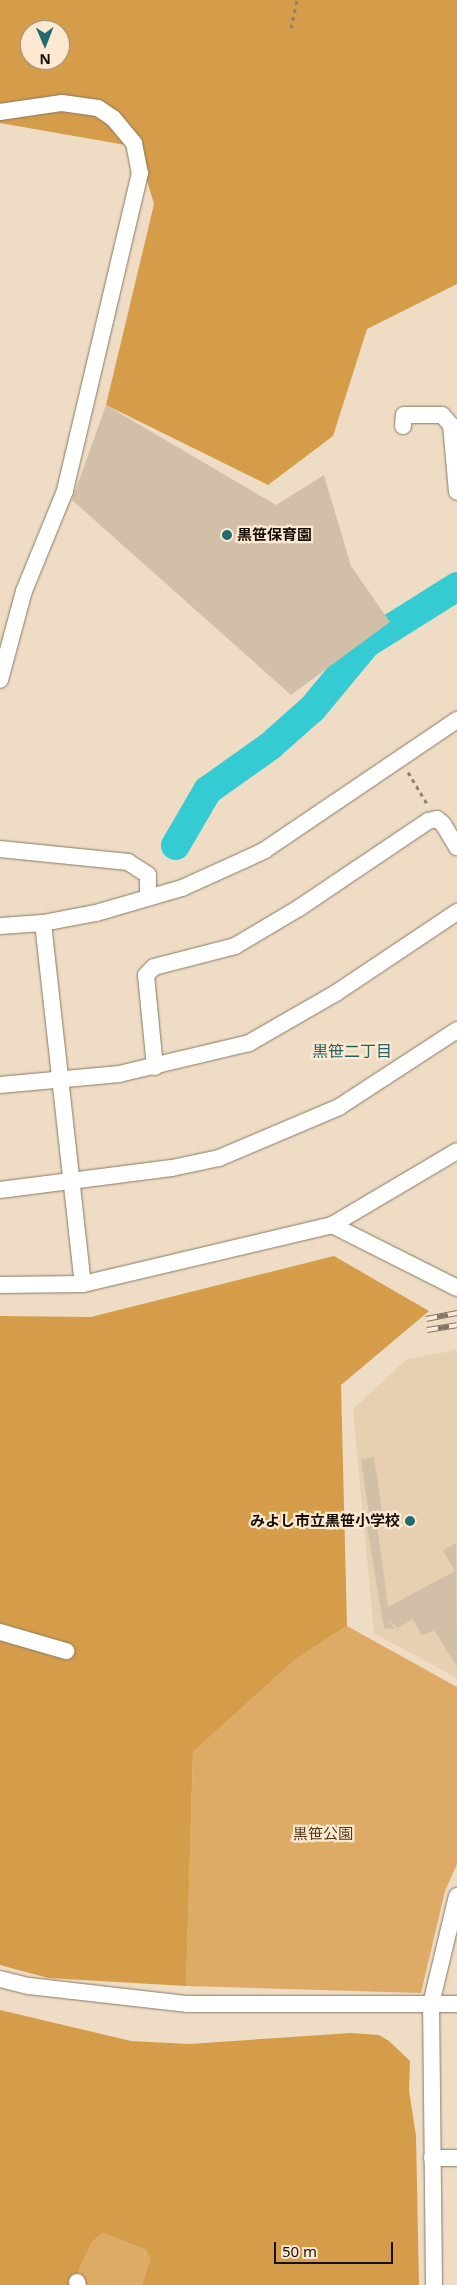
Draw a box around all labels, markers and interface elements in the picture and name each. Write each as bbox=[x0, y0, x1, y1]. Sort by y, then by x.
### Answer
north arrow bbox=[20, 20, 70, 70]
text: N bbox=[39, 50, 51, 69]
place label: 黒笹保育園 bbox=[237, 526, 312, 544]
marker: 黒笹保育園 bbox=[221, 529, 233, 541]
district label: 黒笹二丁目 bbox=[312, 1041, 392, 1061]
place label: みよし市立黒笹小学校 bbox=[250, 1512, 400, 1530]
marker: みよし市立黒笹小学校 bbox=[404, 1515, 416, 1527]
park label: 黒笹公園 bbox=[293, 1825, 353, 1843]
scale bar bbox=[277, 2232, 396, 2264]
text: 50 m bbox=[282, 2241, 317, 2261]

